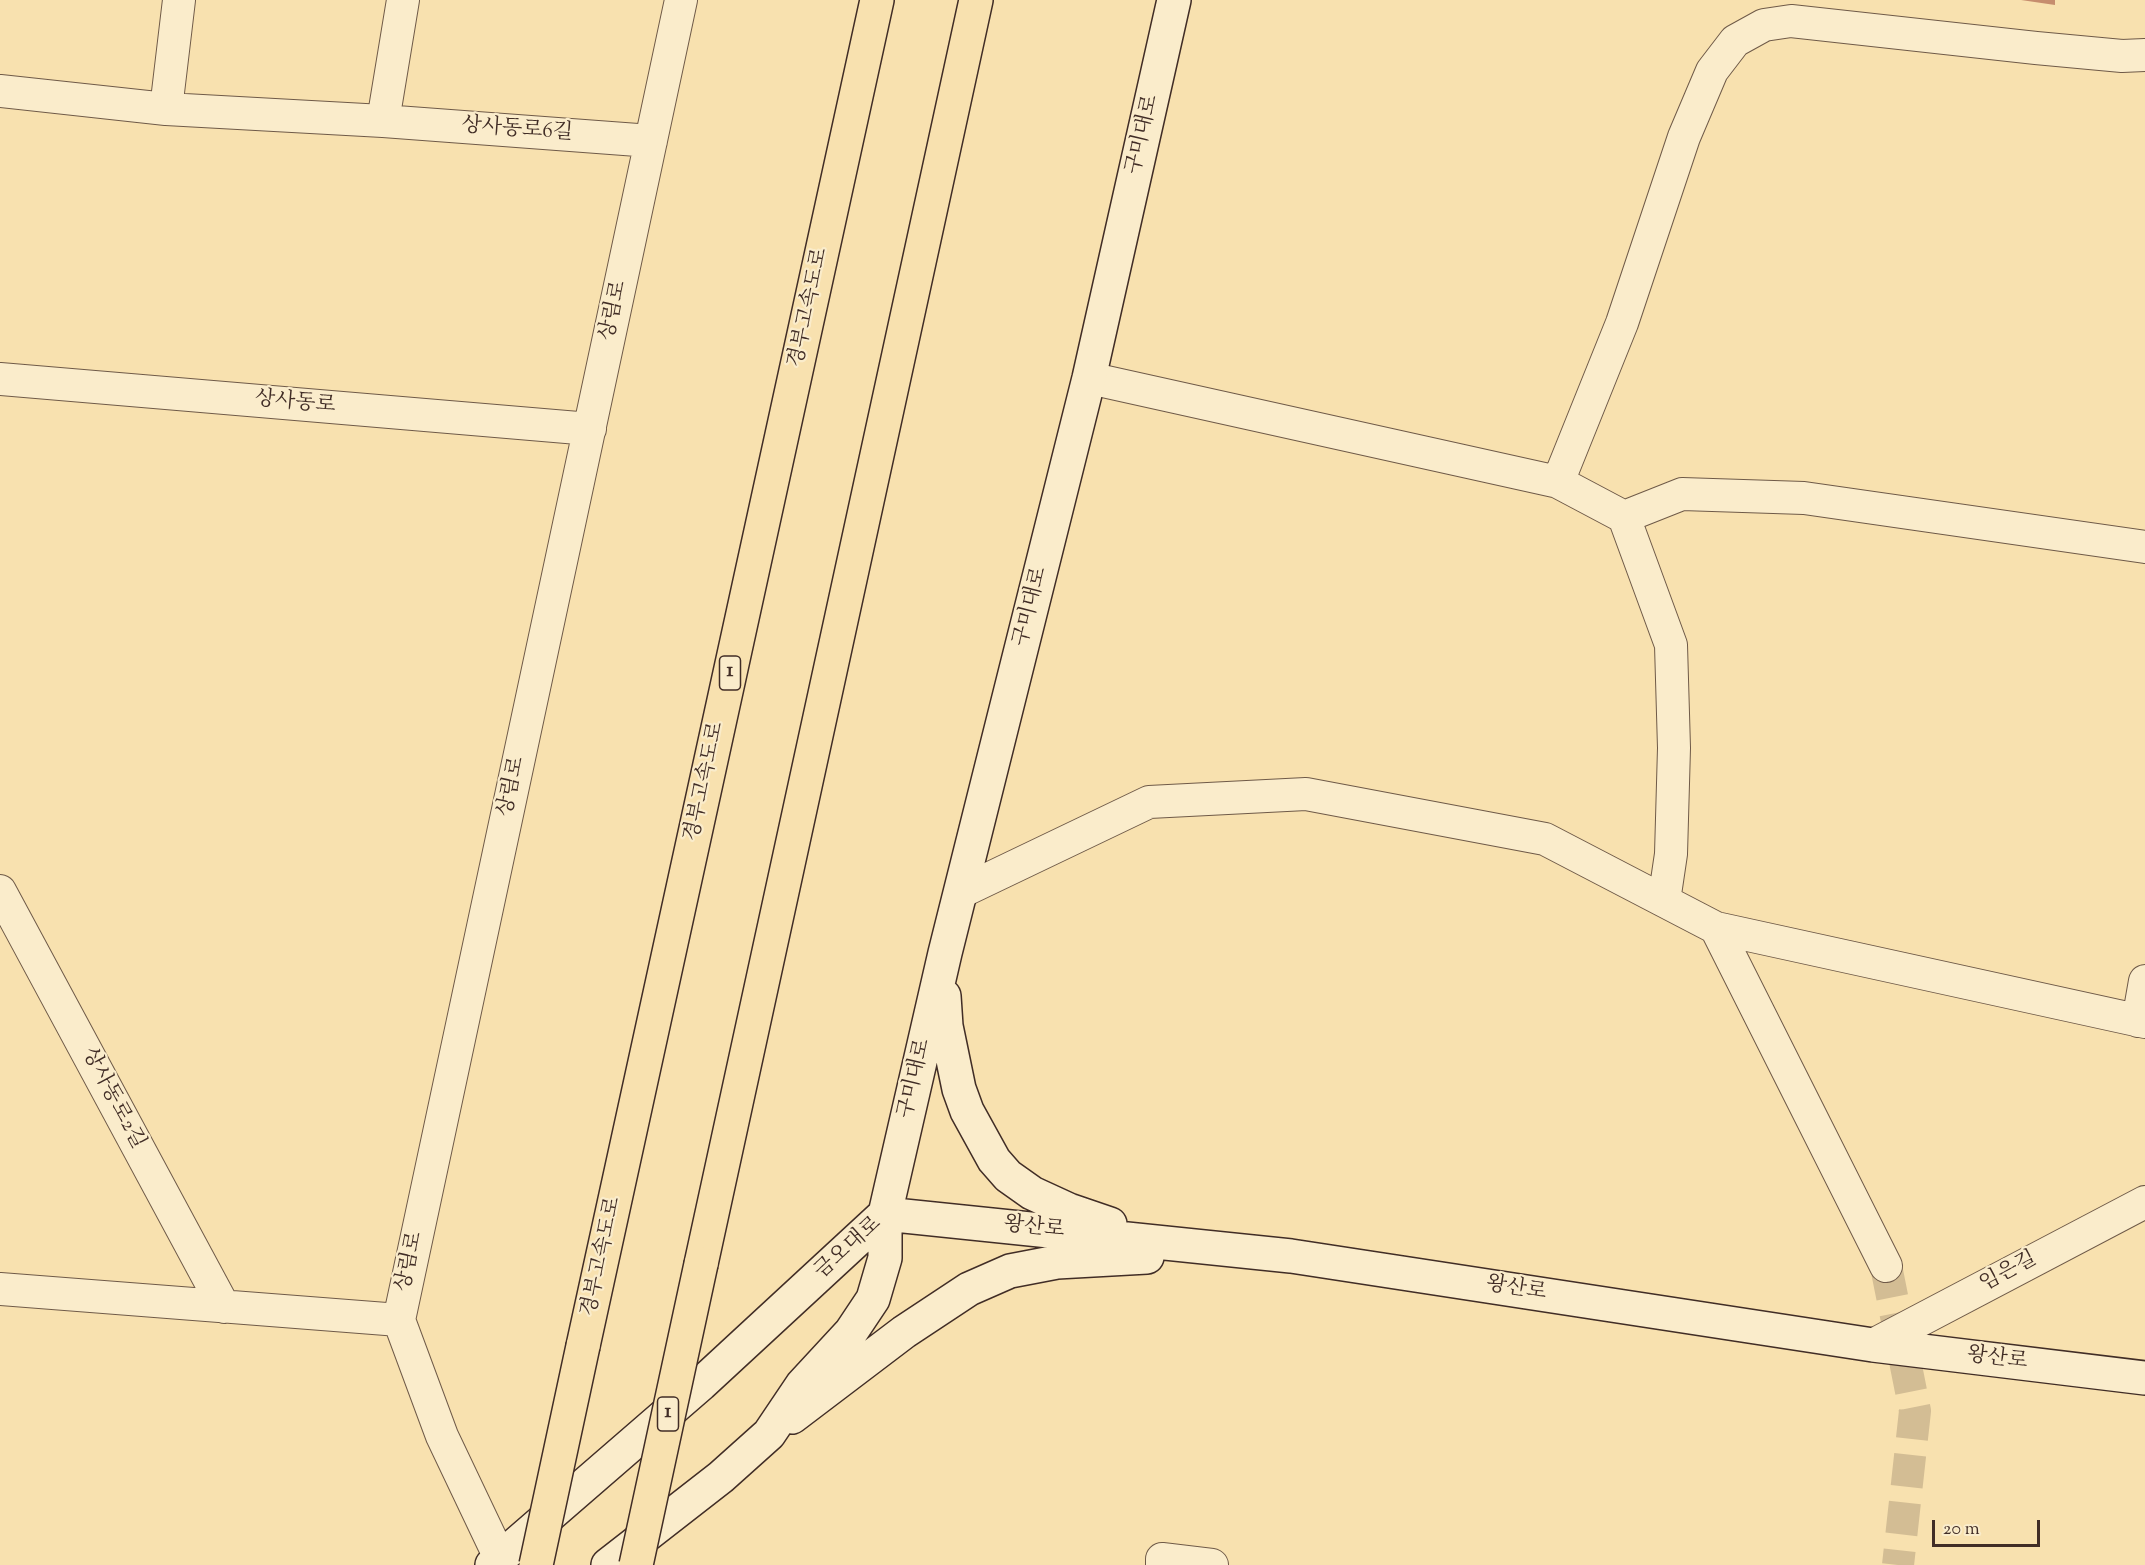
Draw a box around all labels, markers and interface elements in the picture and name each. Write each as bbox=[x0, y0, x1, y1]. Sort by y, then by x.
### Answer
street label: 구미대로 bbox=[1123, 93, 1165, 177]
street label: 상사동로6길 bbox=[460, 115, 574, 147]
street label: 경부고속도로 bbox=[785, 246, 835, 370]
street label: 상림로 bbox=[596, 279, 634, 343]
street label: 상사동로 bbox=[253, 388, 337, 420]
street label: 구미대로 bbox=[1010, 565, 1054, 649]
road number: 1 bbox=[720, 656, 740, 690]
street label: 경부고속도로 bbox=[681, 720, 731, 844]
street label: 상림로 bbox=[494, 755, 532, 819]
street label: 구미대로 bbox=[895, 1037, 937, 1121]
street label: 상사동로2길 bbox=[75, 1044, 149, 1154]
street label: 경부고속도로 bbox=[578, 1195, 628, 1319]
street label: 금오대로 bbox=[810, 1212, 888, 1286]
street label: 왕산로 bbox=[1002, 1213, 1066, 1245]
street label: 상림로 bbox=[392, 1230, 430, 1294]
street label: 임은길 bbox=[1976, 1248, 2042, 1298]
street label: 왕산로 bbox=[1484, 1273, 1548, 1307]
street label: 왕산로 bbox=[1965, 1344, 2029, 1376]
road number: 1 bbox=[658, 1397, 678, 1431]
scale bar bbox=[1935, 1508, 2043, 1546]
text: 20 m bbox=[1943, 1517, 1980, 1543]

